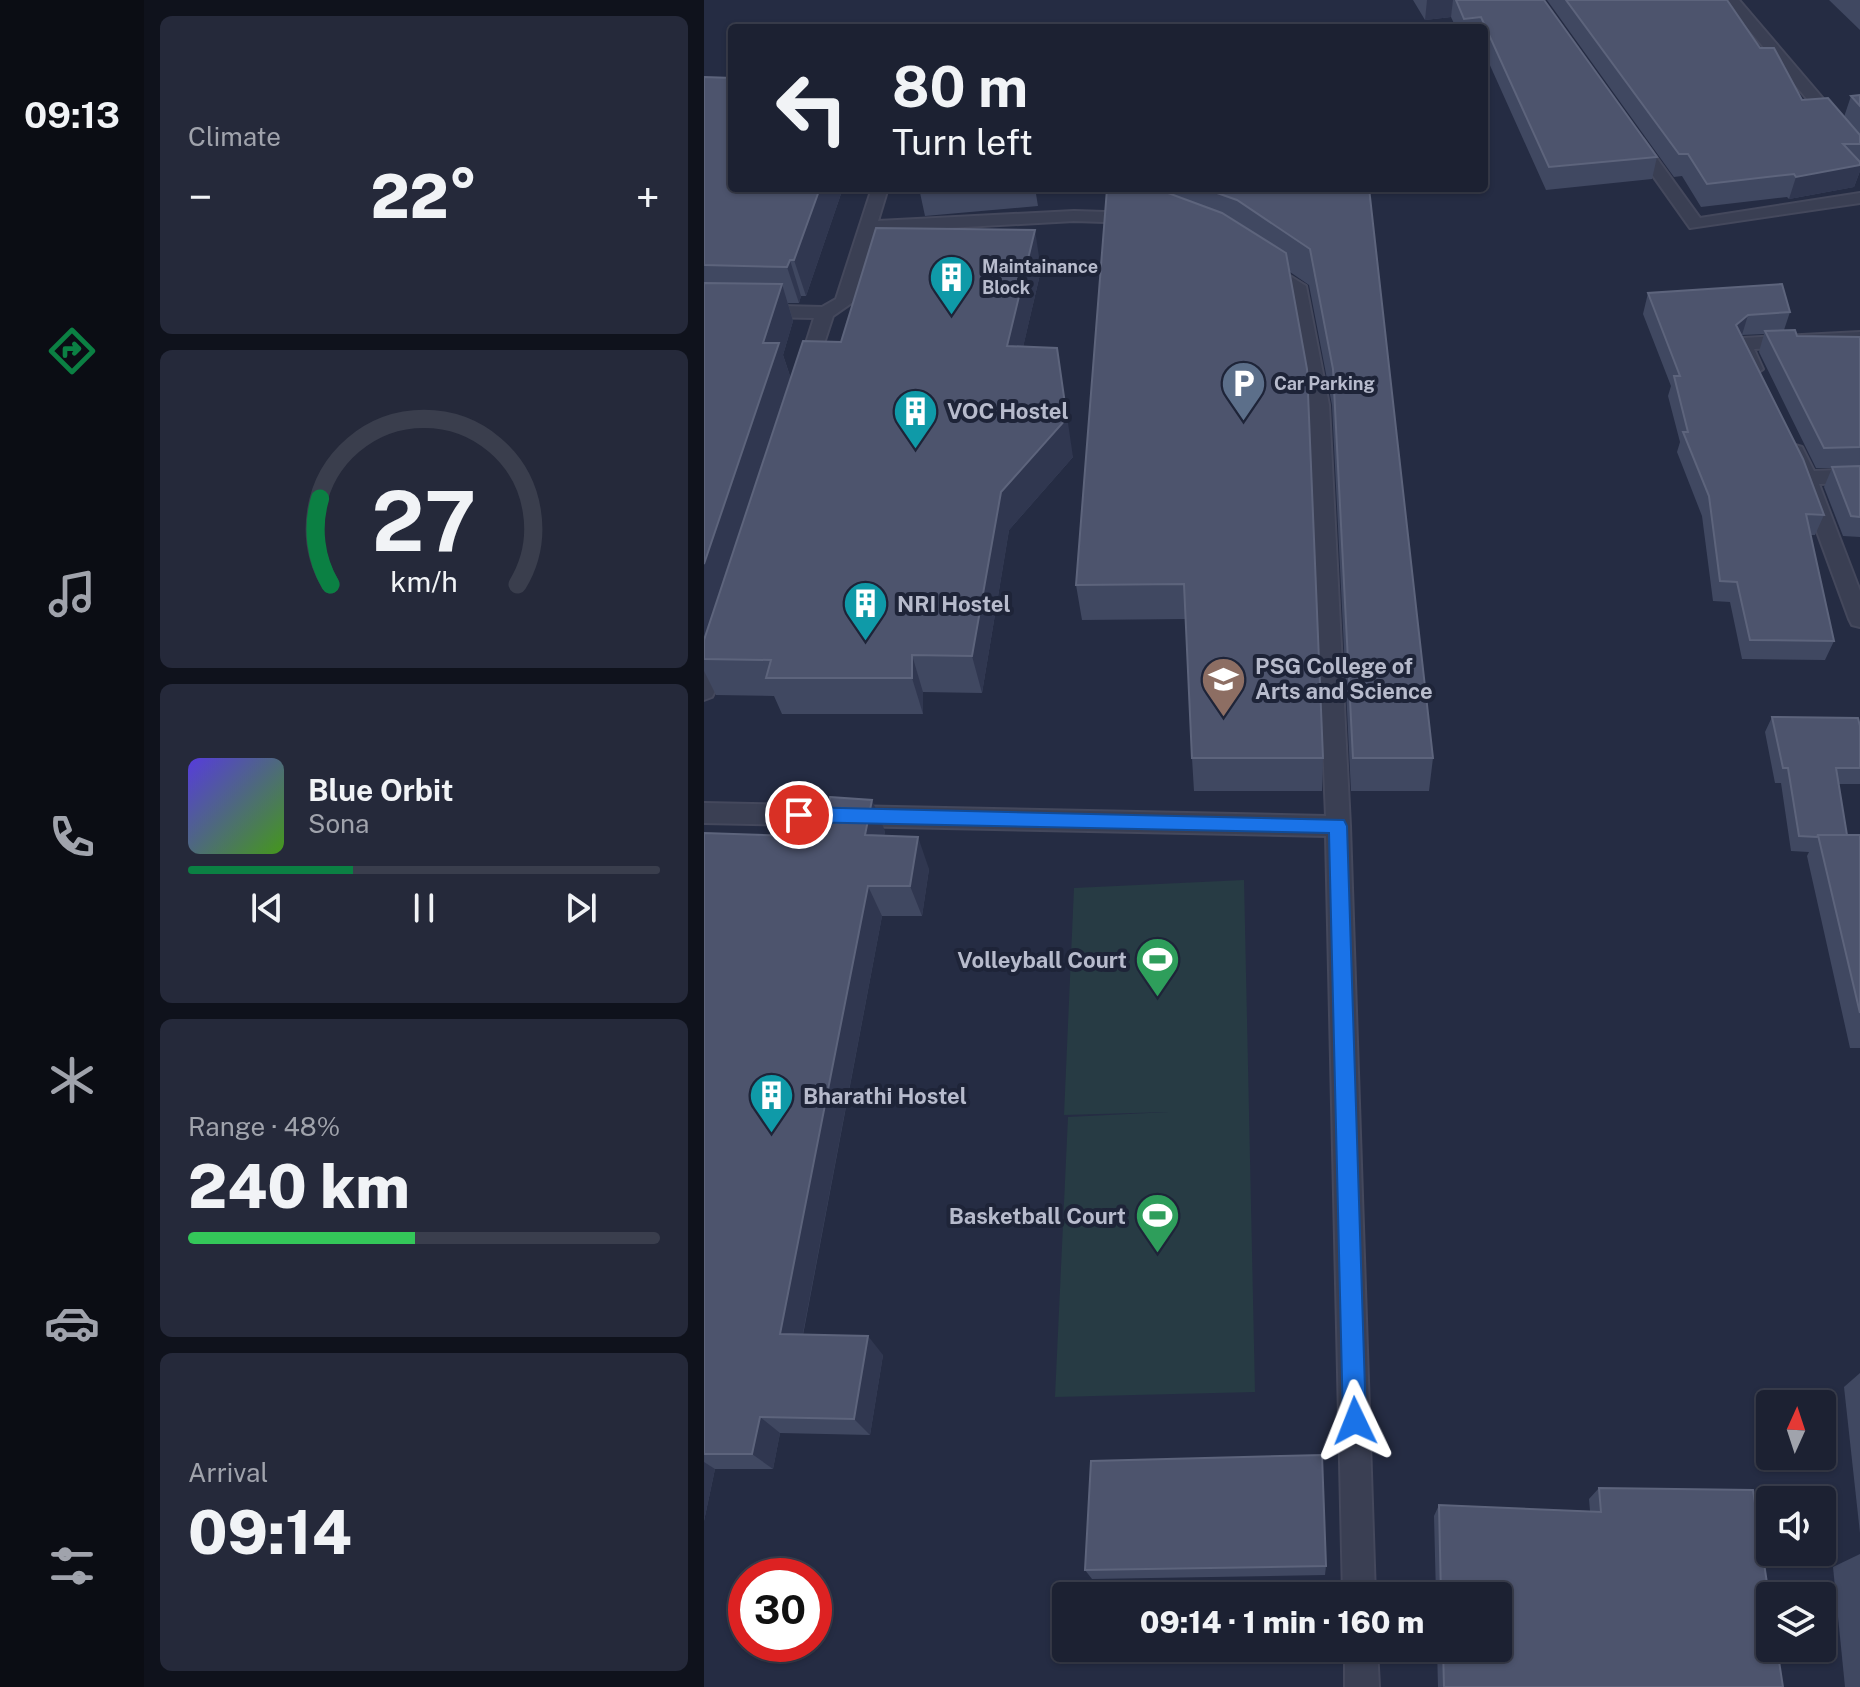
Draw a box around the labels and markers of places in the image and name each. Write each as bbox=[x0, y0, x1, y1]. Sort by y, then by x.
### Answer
building icon: Maintainance Block bbox=[927, 253, 975, 316]
place label: Maintainance Block bbox=[982, 256, 1098, 298]
parking icon: Car Parking bbox=[1219, 360, 1267, 423]
place label: Car Parking bbox=[1274, 373, 1375, 394]
building icon: VOC Hostel bbox=[892, 387, 940, 450]
place label: VOC Hostel bbox=[947, 398, 1069, 424]
building icon: NRI Hostel bbox=[842, 580, 890, 643]
place label: NRI Hostel bbox=[897, 591, 1011, 617]
place label: PSG College of Arts and Science bbox=[1255, 653, 1433, 704]
school or university icon: PSG College of Arts and Science bbox=[1200, 655, 1248, 718]
pin bbox=[765, 781, 833, 849]
sports icon: Volleyball Court bbox=[1134, 936, 1182, 999]
place label: Volleyball Court bbox=[957, 947, 1127, 973]
building icon: Bharathi Hostel bbox=[748, 1072, 796, 1135]
place label: Bharathi Hostel bbox=[803, 1083, 967, 1109]
sports icon: Basketball Court bbox=[1133, 1192, 1181, 1255]
place label: Basketball Court bbox=[949, 1203, 1126, 1229]

